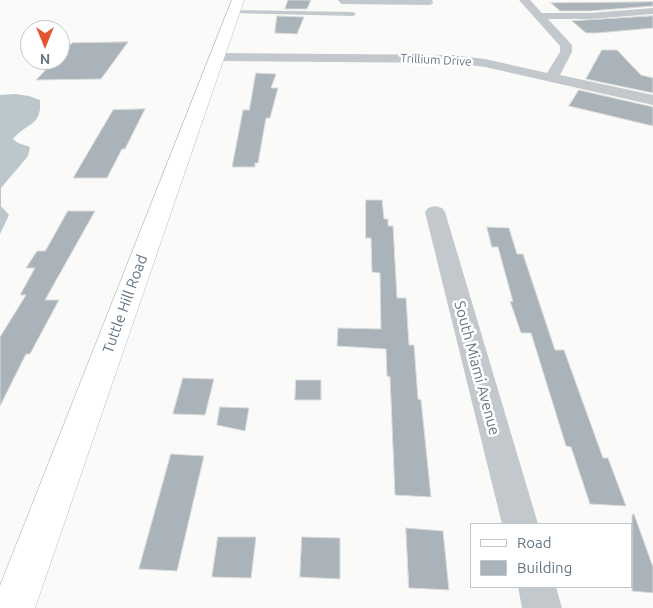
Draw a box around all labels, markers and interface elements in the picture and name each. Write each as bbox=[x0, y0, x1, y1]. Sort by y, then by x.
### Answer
north arrow bbox=[20, 20, 70, 70]
text: N bbox=[40, 51, 50, 67]
street label: Trillium Drive bbox=[400, 51, 472, 69]
street label: Tuttle Hill Road bbox=[99, 252, 151, 356]
street label: South Miami Avenue bbox=[450, 299, 504, 437]
legend bbox=[470, 523, 633, 588]
text: Road bbox=[517, 534, 552, 551]
text: Building bbox=[517, 559, 572, 576]

